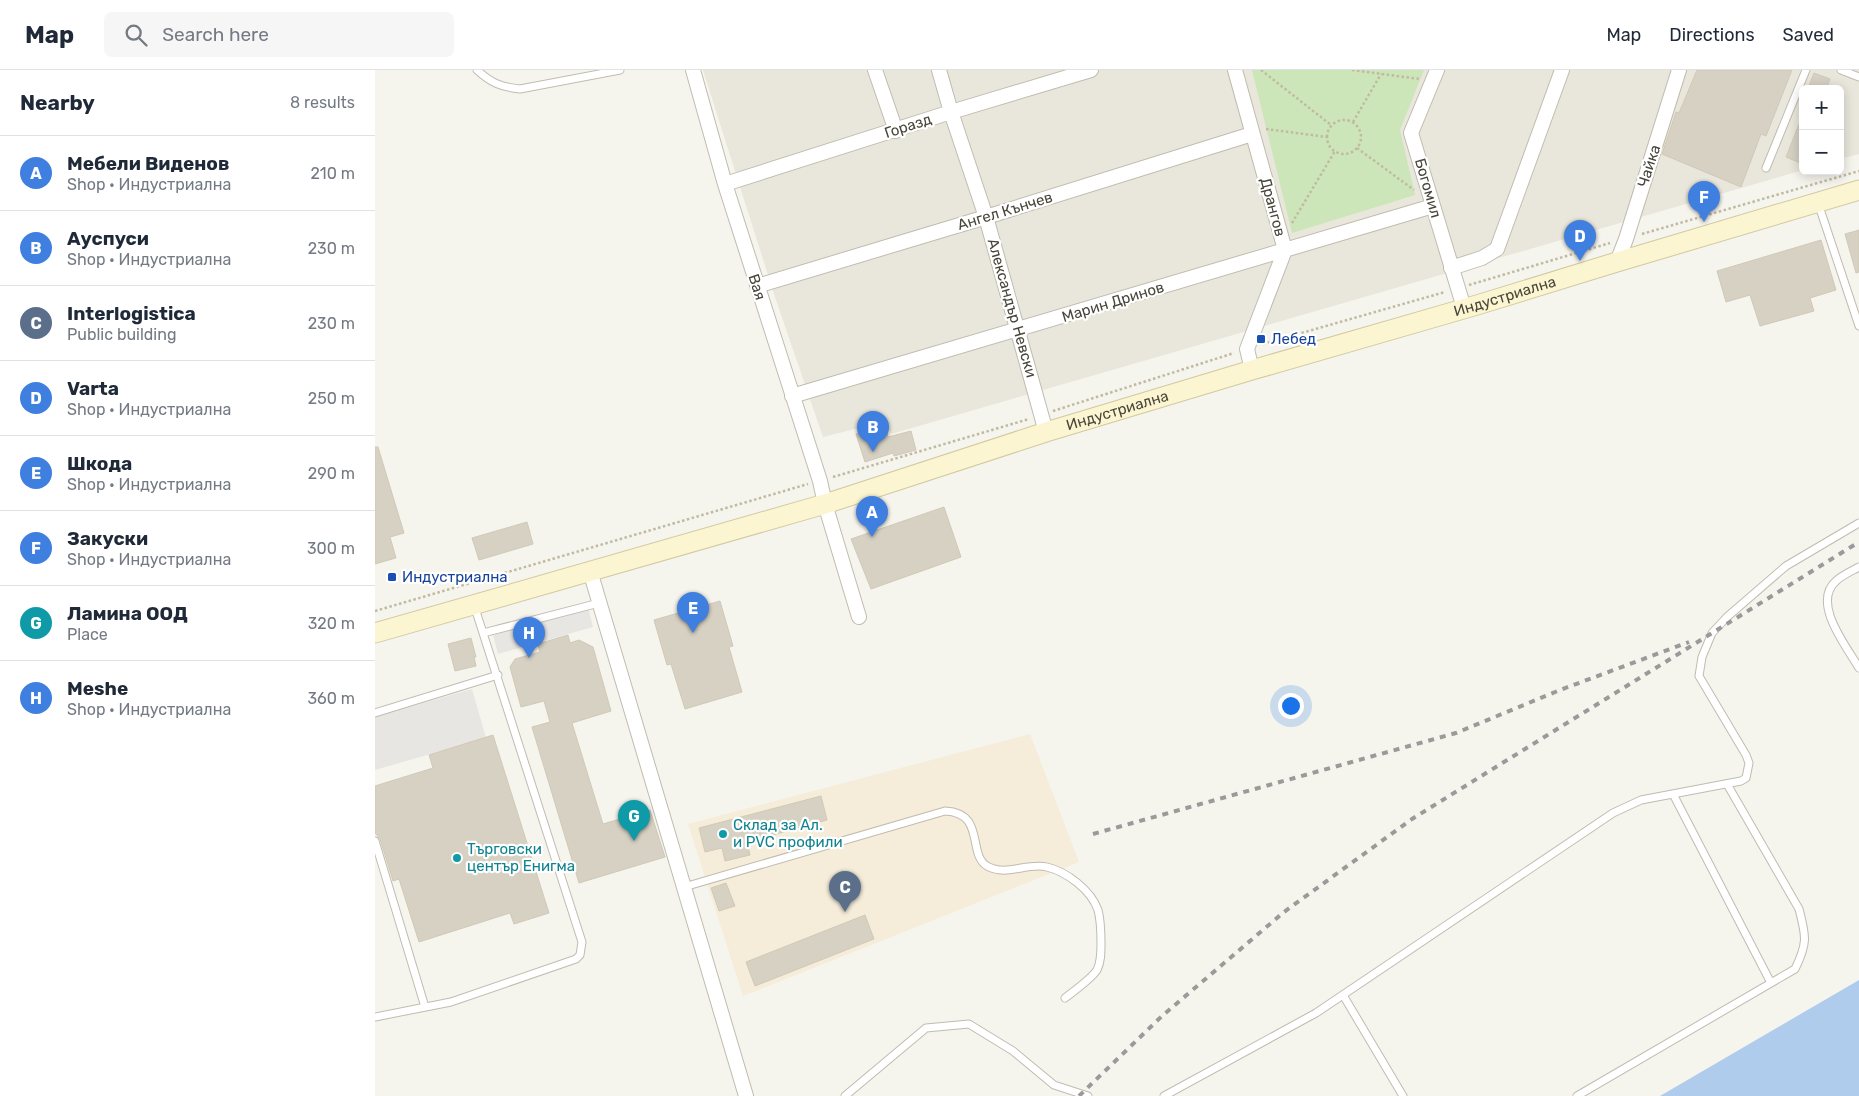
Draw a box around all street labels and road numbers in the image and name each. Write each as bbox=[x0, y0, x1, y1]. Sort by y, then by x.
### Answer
street label: Горазд bbox=[882, 110, 934, 142]
street label: Чайка bbox=[1634, 143, 1664, 189]
street label: Богомил bbox=[1411, 156, 1445, 220]
street label: Дрангов bbox=[1257, 176, 1289, 238]
street label: Ангел Кънчев bbox=[955, 188, 1055, 234]
street label: Александър Невски bbox=[984, 236, 1040, 380]
street label: Вая bbox=[744, 272, 770, 302]
street label: Индустриална bbox=[1452, 272, 1558, 320]
street label: Марин Дринов bbox=[1060, 278, 1166, 326]
street label: Индустриална bbox=[1064, 387, 1170, 434]

